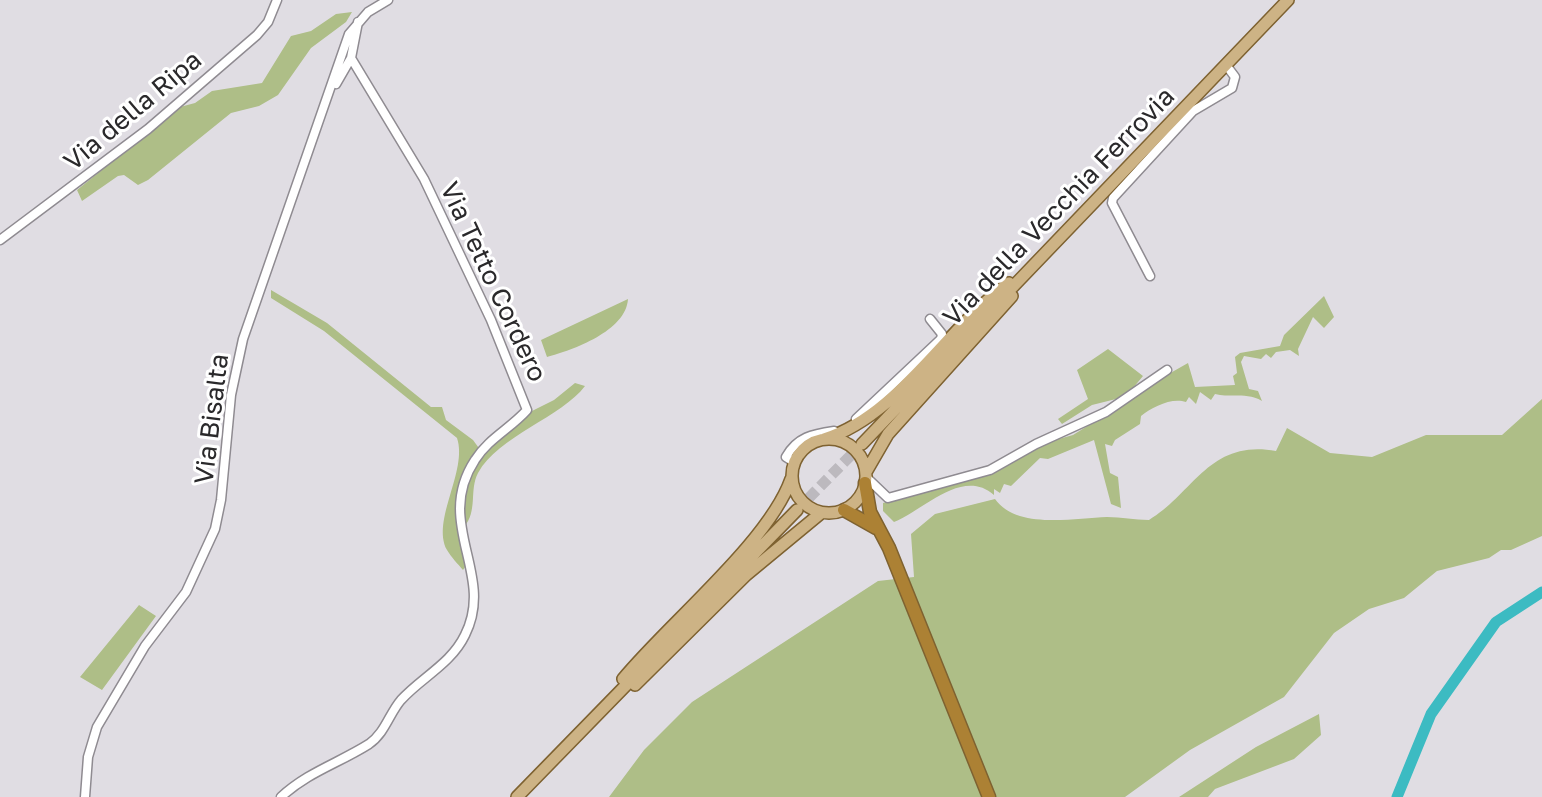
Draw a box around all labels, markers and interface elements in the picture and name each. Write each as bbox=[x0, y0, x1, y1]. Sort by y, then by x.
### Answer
street label: Via della Ripa bbox=[58, 44, 208, 178]
street label: Via della Vecchia Ferrovia bbox=[937, 81, 1181, 333]
street label: Via Tetto Cordero bbox=[433, 177, 553, 387]
street label: Via Bisalta bbox=[189, 352, 235, 486]

